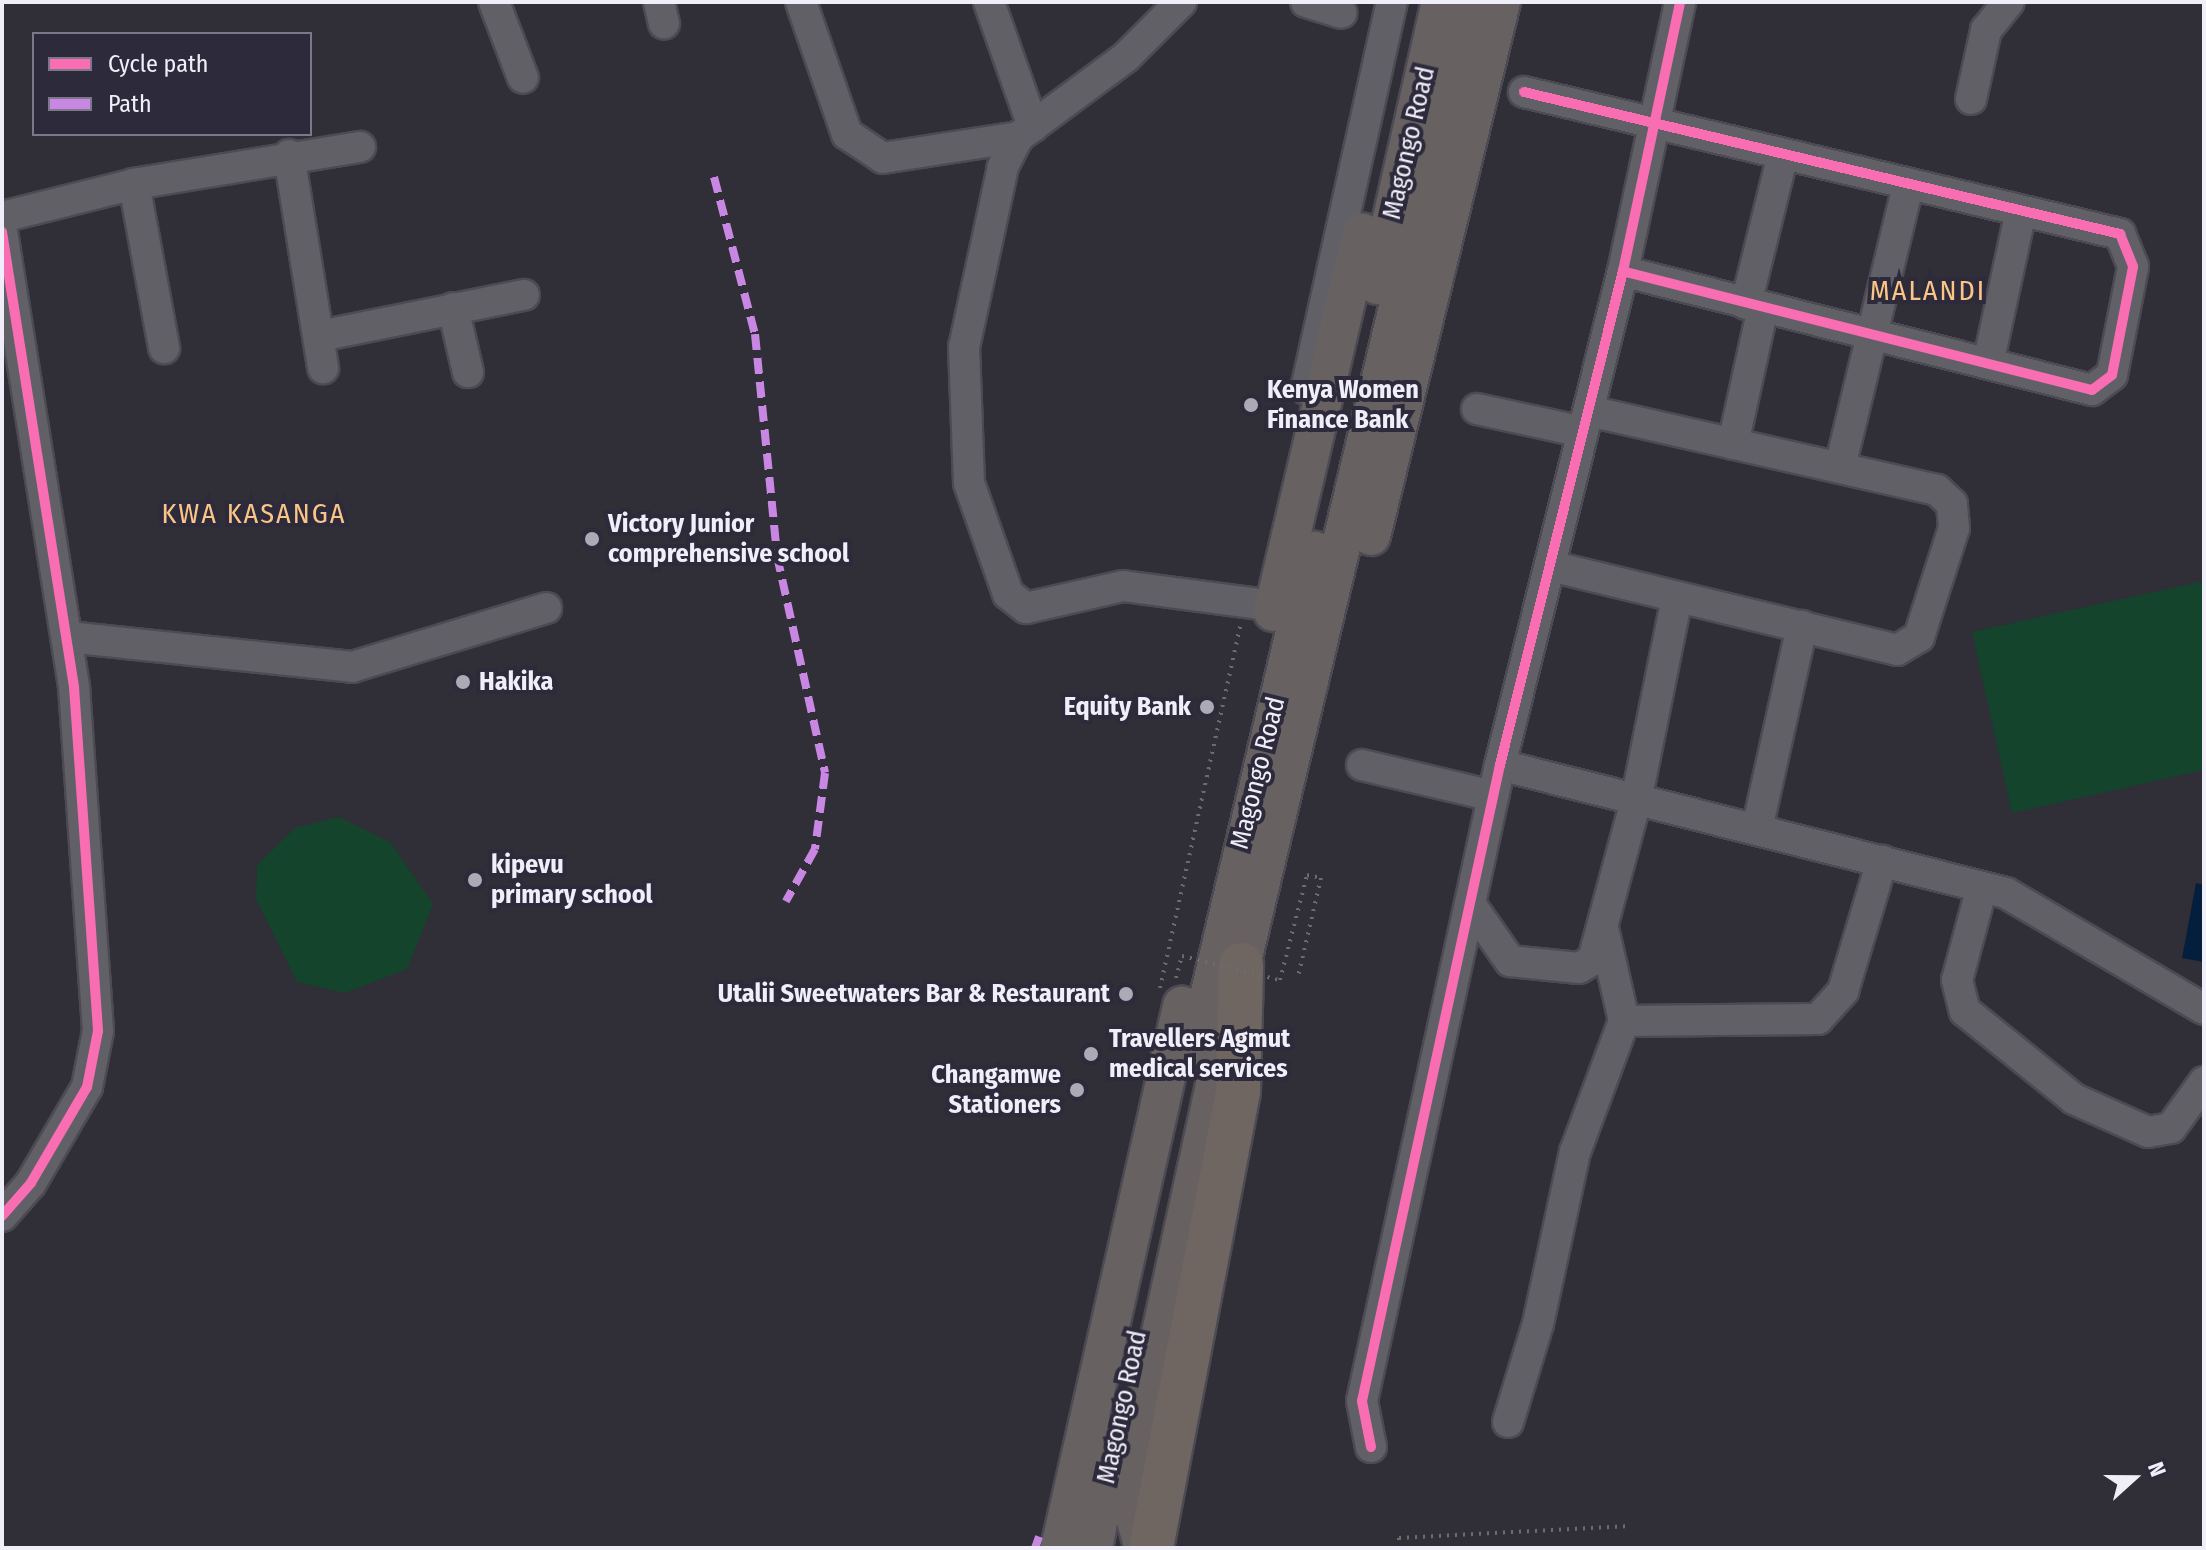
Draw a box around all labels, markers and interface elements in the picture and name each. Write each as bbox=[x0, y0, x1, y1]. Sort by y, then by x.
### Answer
legend bbox=[32, 32, 312, 136]
text: Cycle path bbox=[108, 50, 208, 78]
street label: Magongo Road bbox=[1376, 64, 1442, 222]
text: Path bbox=[108, 90, 152, 118]
district label: MALANDI bbox=[1870, 274, 1986, 308]
place label: Kenya Women Finance Bank bbox=[1267, 374, 1419, 436]
marker: Kenya Women Finance Bank bbox=[1242, 396, 1260, 414]
district label: KWA KASANGA bbox=[162, 497, 346, 531]
place label: Victory Junior comprehensive school bbox=[608, 508, 849, 570]
marker: Victory Junior comprehensive school bbox=[583, 530, 601, 548]
place label: Hakika bbox=[479, 666, 553, 698]
marker: Hakika bbox=[454, 673, 472, 691]
place label: Equity Bank bbox=[1064, 691, 1191, 723]
street label: Magongo Road bbox=[1224, 694, 1292, 852]
marker: Equity Bank bbox=[1198, 698, 1216, 716]
place label: kipevu primary school bbox=[491, 849, 653, 910]
marker: kipevu primary school bbox=[466, 871, 484, 889]
place label: Utalii Sweetwaters Bar & Restaurant bbox=[718, 978, 1110, 1010]
marker: Utalii Sweetwaters Bar & Restaurant bbox=[1117, 985, 1135, 1003]
place label: Travellers Agmut medical services bbox=[1109, 1023, 1290, 1084]
marker: Travellers Agmut medical services bbox=[1080, 1043, 1102, 1065]
place label: Changamwe Stationers bbox=[931, 1059, 1061, 1120]
marker: Changamwe Stationers bbox=[1068, 1081, 1086, 1099]
street label: Magongo Road bbox=[1091, 1328, 1153, 1486]
north arrow bbox=[2094, 1438, 2174, 1518]
text: N bbox=[2142, 1458, 2172, 1480]

